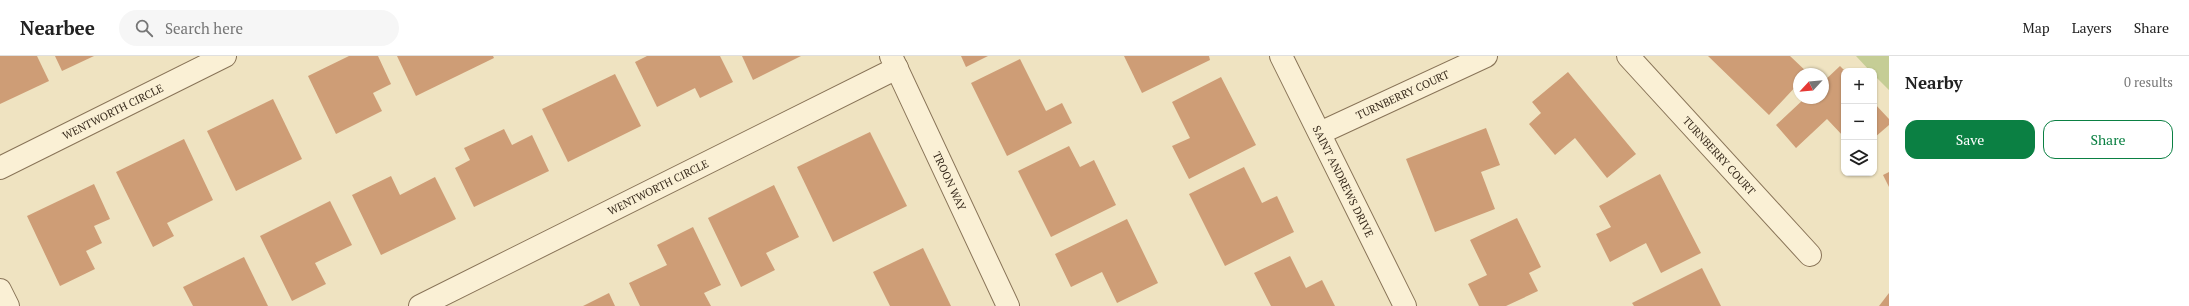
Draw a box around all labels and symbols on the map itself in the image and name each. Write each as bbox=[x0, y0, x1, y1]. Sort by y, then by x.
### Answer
street label: TURNBERRY COURT bbox=[1354, 67, 1452, 122]
north arrow bbox=[1793, 68, 1829, 104]
street label: WENTWORTH CIRCLE bbox=[60, 81, 166, 143]
street label: TURNBERRY COURT bbox=[1680, 114, 1759, 198]
street label: SAINT ANDREWS DRIVE bbox=[1310, 123, 1377, 240]
street label: TROON WAY bbox=[930, 149, 970, 213]
street label: WENTWORTH CIRCLE bbox=[605, 156, 711, 218]

